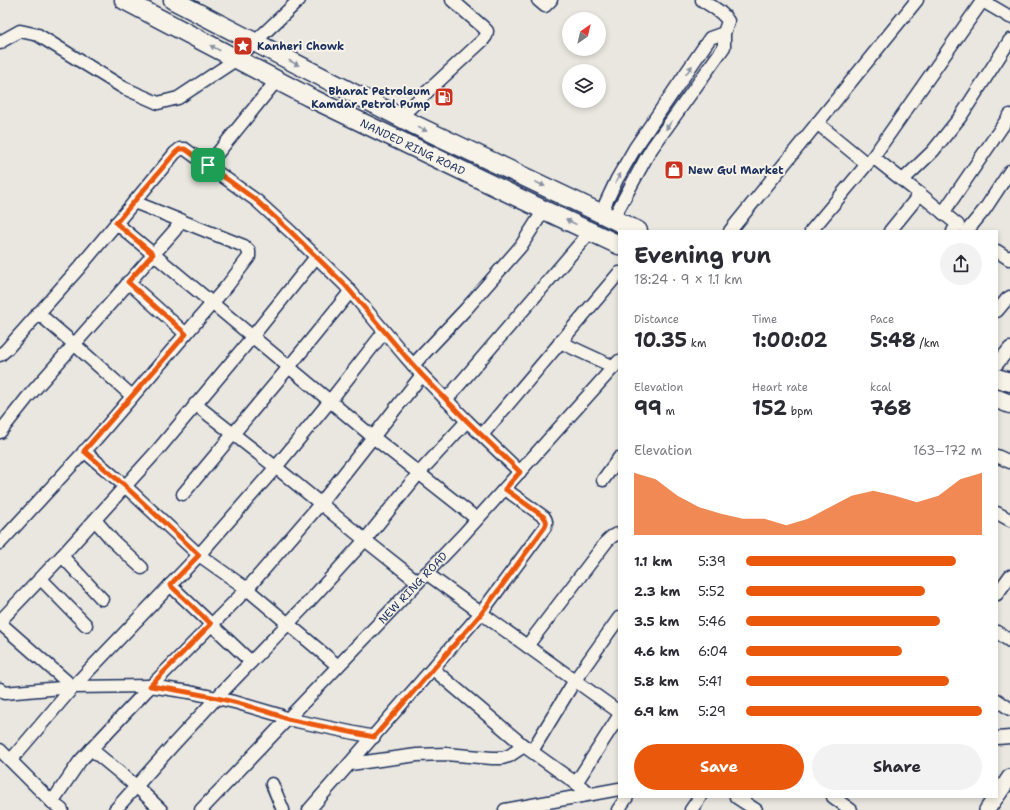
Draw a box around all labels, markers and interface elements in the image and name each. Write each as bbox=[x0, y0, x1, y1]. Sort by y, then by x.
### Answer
north arrow bbox=[562, 12, 606, 56]
map controls bbox=[562, 12, 606, 108]
place icon: Kanheri Chowk bbox=[232, 35, 254, 57]
place label: Kanheri Chowk bbox=[257, 39, 344, 54]
one-way arrow bbox=[210, 45, 221, 51]
one-way arrow bbox=[289, 60, 300, 66]
button: layers bbox=[562, 64, 606, 108]
one-way arrow bbox=[685, 64, 693, 75]
place label: Bharat Petroleum Kamdar Petrol Pump bbox=[311, 84, 430, 112]
fuel station icon: Bharat Petroleum Kamdar Petrol Pump bbox=[433, 86, 455, 108]
street label: NANDED RING ROAD bbox=[358, 115, 468, 179]
one-way arrow bbox=[665, 119, 673, 130]
one-way arrow bbox=[417, 126, 428, 132]
pin bbox=[191, 148, 225, 182]
icon: arrive bbox=[197, 154, 219, 176]
shop icon: New Gul Market bbox=[663, 159, 685, 181]
place label: New Gul Market bbox=[688, 163, 784, 178]
one-way arrow bbox=[614, 172, 621, 184]
one-way arrow bbox=[534, 181, 546, 187]
one-way arrow bbox=[565, 219, 577, 225]
text: Evening run bbox=[634, 241, 771, 270]
button: share bbox=[940, 243, 982, 285]
text: 18:24 · 9 × 1.1 km bbox=[634, 271, 743, 288]
text: Distance bbox=[634, 312, 679, 327]
text: Time bbox=[752, 312, 777, 327]
text: Pace bbox=[870, 312, 894, 327]
text: 10.35 bbox=[634, 327, 687, 353]
text: 1:00:02 bbox=[752, 327, 828, 353]
text: 5:48 bbox=[870, 327, 916, 353]
text: km bbox=[687, 336, 706, 351]
text: /km bbox=[916, 336, 939, 351]
text: Elevation bbox=[634, 380, 683, 395]
text: Heart rate bbox=[752, 380, 808, 395]
text: kcal bbox=[870, 380, 891, 395]
text: 99 bbox=[634, 395, 662, 421]
text: 152 bbox=[752, 395, 787, 421]
text: 768 bbox=[870, 395, 912, 421]
text: m bbox=[662, 404, 675, 419]
text: bpm bbox=[787, 404, 813, 419]
text: Elevation bbox=[634, 442, 692, 459]
text: 163–172 m bbox=[913, 442, 982, 459]
street label: NEW RING ROAD bbox=[375, 548, 451, 627]
text: 1.1 km bbox=[634, 553, 672, 570]
text: 5:39 bbox=[698, 553, 726, 570]
text: 2.3 km bbox=[634, 583, 680, 600]
text: 5:52 bbox=[698, 583, 725, 600]
text: 3.5 km bbox=[634, 613, 679, 630]
text: 5:46 bbox=[698, 613, 726, 630]
text: 4.6 km bbox=[634, 643, 680, 660]
text: 6:04 bbox=[698, 643, 728, 660]
text: 5.8 km bbox=[634, 673, 679, 690]
text: 5:41 bbox=[698, 673, 722, 690]
text: 6.9 km bbox=[634, 703, 679, 720]
text: 5:29 bbox=[698, 703, 726, 720]
button: Save bbox=[634, 744, 804, 790]
button: Share bbox=[812, 744, 982, 790]

